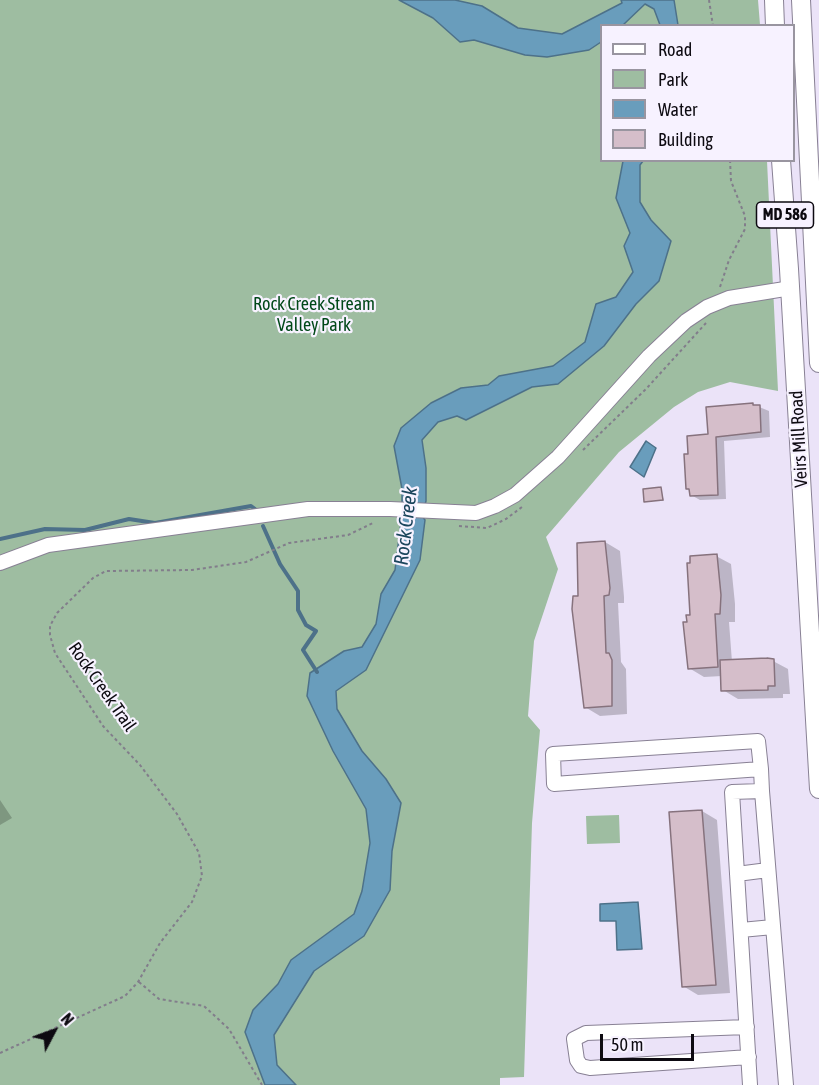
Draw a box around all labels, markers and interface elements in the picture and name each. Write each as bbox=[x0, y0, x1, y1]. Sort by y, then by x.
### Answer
legend bbox=[600, 24, 795, 162]
text: Road bbox=[658, 39, 692, 60]
text: Park bbox=[658, 69, 688, 90]
text: Water bbox=[658, 99, 697, 120]
text: Building bbox=[658, 129, 713, 150]
road number: MD 586 bbox=[756, 202, 814, 228]
park label: Rock Creek Stream Valley Park bbox=[253, 293, 375, 336]
street label: Veirs Mill Road bbox=[786, 390, 812, 488]
water label: Rock Creek bbox=[389, 485, 423, 567]
street label: Rock Creek Trail bbox=[63, 638, 141, 736]
north arrow bbox=[24, 1001, 84, 1061]
text: N bbox=[58, 1010, 77, 1029]
scale bar bbox=[603, 1022, 698, 1060]
text: 50 m bbox=[611, 1034, 643, 1055]

